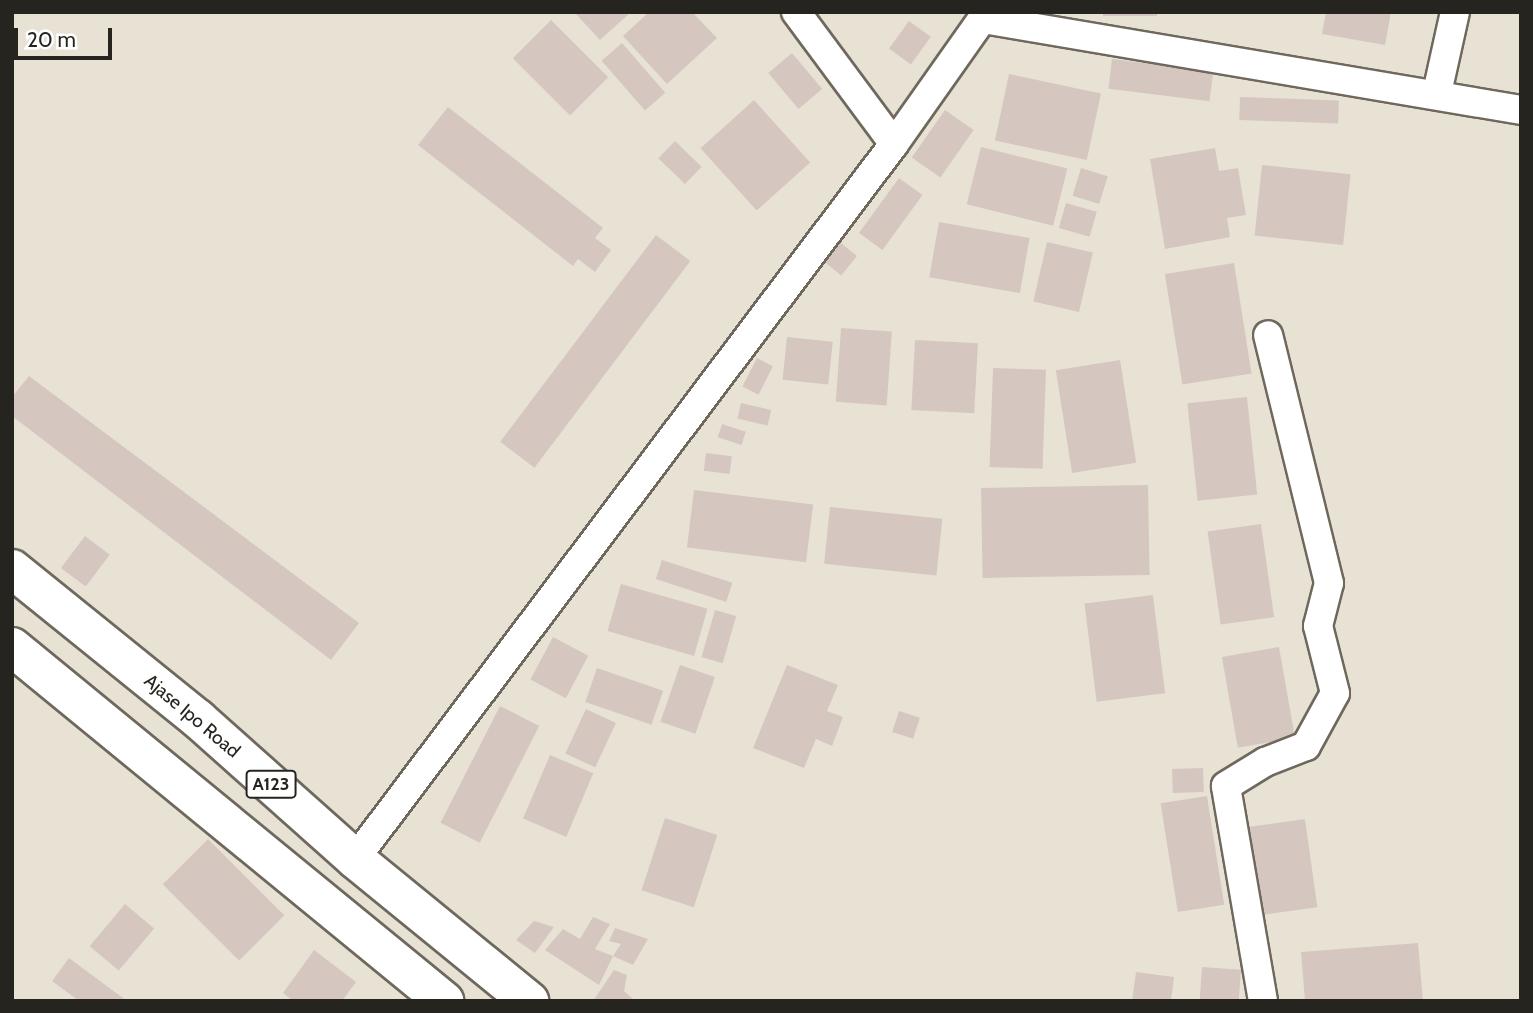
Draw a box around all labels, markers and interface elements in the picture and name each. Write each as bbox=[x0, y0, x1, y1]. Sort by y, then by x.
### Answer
scale bar bbox=[18, 14, 116, 58]
text: 20 m bbox=[27, 27, 76, 52]
street label: Ajase Ipo Road bbox=[140, 669, 244, 763]
road number: A123 bbox=[245, 770, 297, 798]

